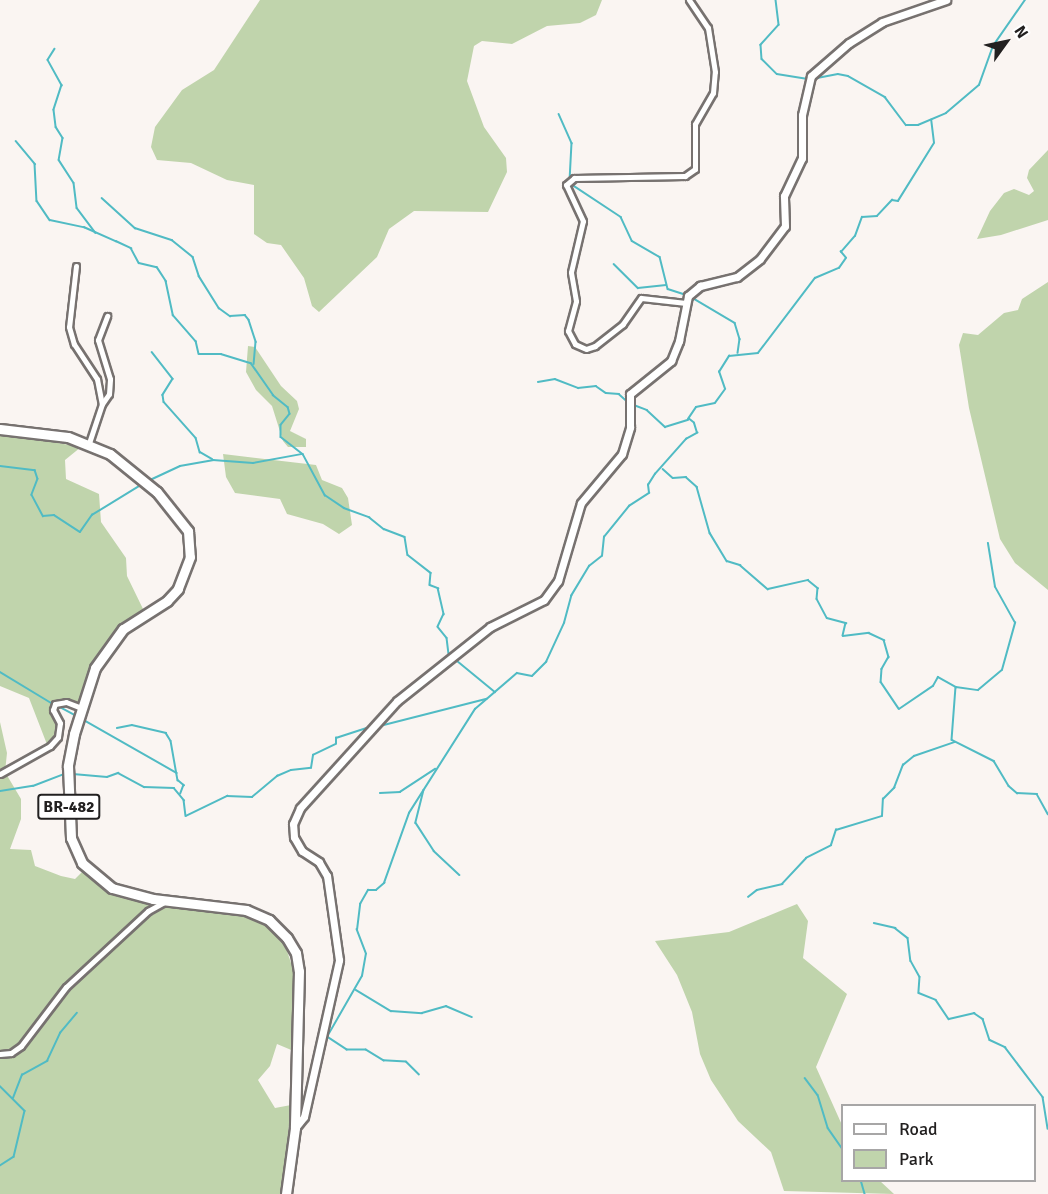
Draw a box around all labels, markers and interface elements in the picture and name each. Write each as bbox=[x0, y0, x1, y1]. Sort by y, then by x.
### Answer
north arrow bbox=[976, 12, 1036, 72]
text: N bbox=[1010, 22, 1033, 42]
road number: BR-482 bbox=[36, 794, 102, 820]
legend bbox=[841, 1104, 1036, 1182]
text: Road bbox=[899, 1118, 938, 1140]
text: Park bbox=[899, 1148, 934, 1170]

